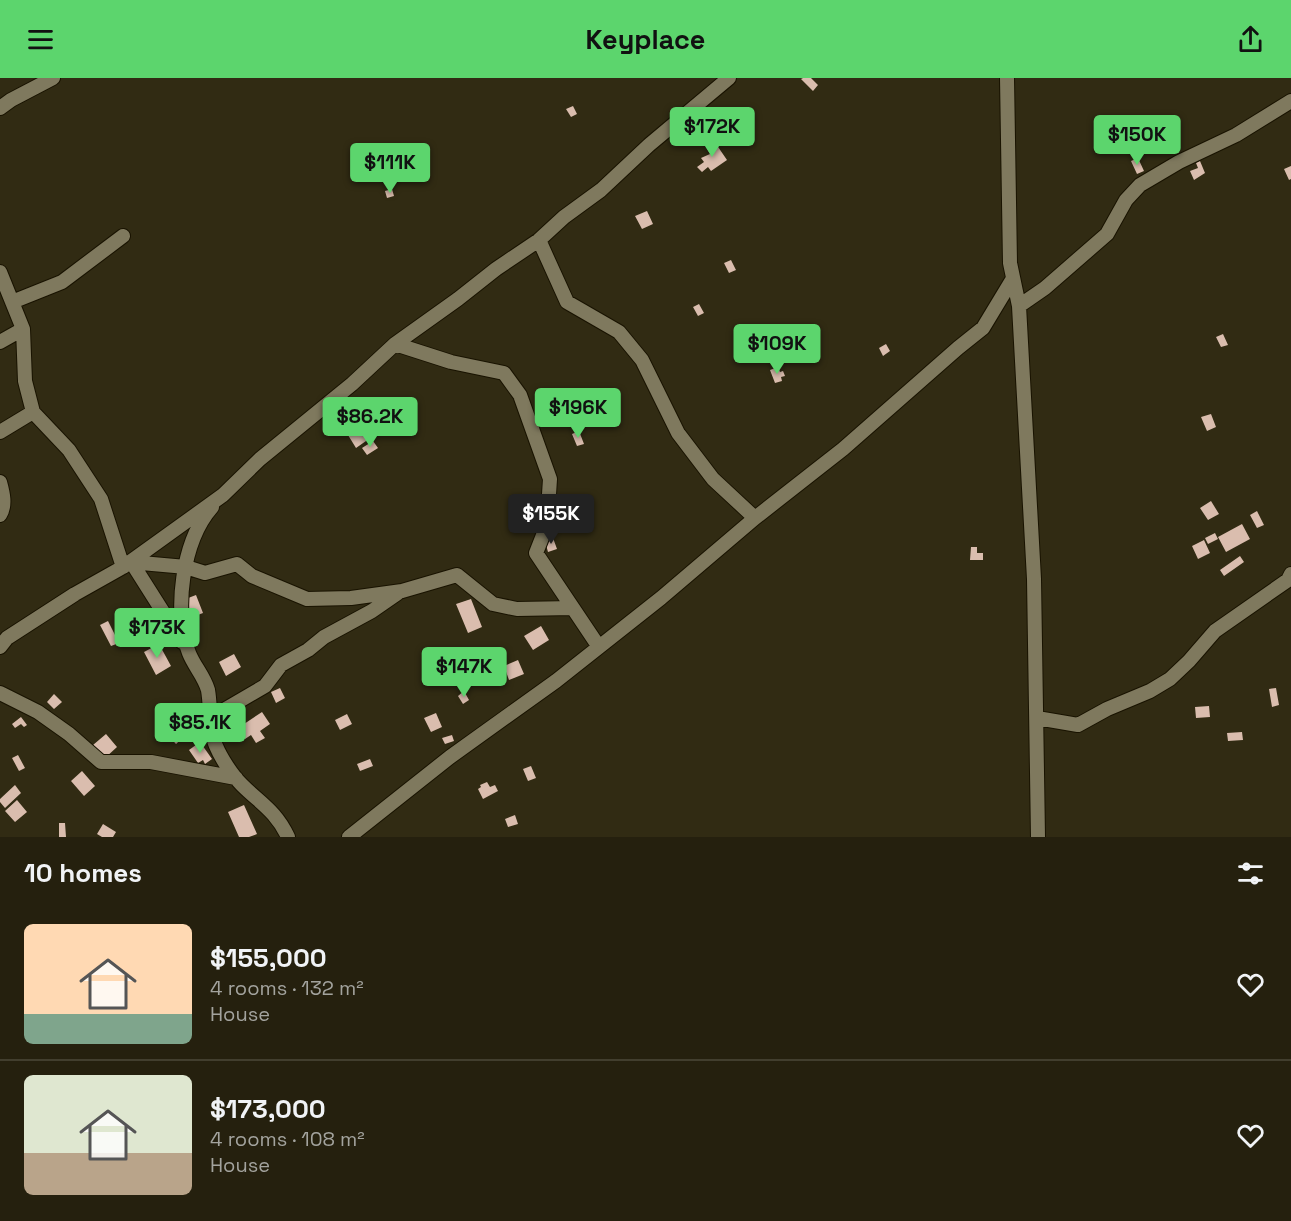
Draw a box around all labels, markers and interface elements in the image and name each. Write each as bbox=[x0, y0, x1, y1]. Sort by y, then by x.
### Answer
text: Keyplace bbox=[586, 22, 705, 57]
icon: menu bbox=[24, 23, 57, 56]
icon: share bbox=[1234, 23, 1267, 56]
pin: $172K bbox=[670, 107, 754, 158]
text: $172K bbox=[684, 113, 740, 139]
pin: $150K bbox=[1095, 115, 1179, 166]
text: $150K bbox=[1108, 121, 1166, 147]
pin: $111K bbox=[348, 143, 432, 194]
text: $111K bbox=[364, 149, 416, 175]
pin: $109K bbox=[735, 324, 819, 375]
text: $109K bbox=[748, 330, 807, 356]
pin: $196K bbox=[536, 388, 620, 439]
text: $196K bbox=[549, 394, 607, 420]
pin: $86.2K bbox=[321, 397, 419, 448]
text: $86.2K bbox=[337, 403, 403, 429]
pin: $155K bbox=[509, 494, 593, 545]
text: $155K bbox=[522, 500, 580, 526]
pin: $173K bbox=[115, 608, 199, 659]
text: $173K bbox=[129, 614, 185, 640]
pin: $147K bbox=[422, 647, 506, 698]
text: $147K bbox=[436, 653, 492, 679]
pin: $85.1K bbox=[151, 703, 249, 754]
text: $85.1K bbox=[169, 709, 231, 735]
text: 10 homes bbox=[24, 856, 142, 890]
icon: filters bbox=[1234, 857, 1267, 890]
text: $155,000 bbox=[210, 941, 327, 975]
icon: home bbox=[72, 948, 144, 1020]
icon: heart bbox=[1234, 968, 1267, 1001]
text: 4 rooms · 132 m² bbox=[210, 975, 363, 1001]
text: House bbox=[210, 1001, 270, 1027]
text: $173,000 bbox=[210, 1092, 326, 1126]
icon: home bbox=[72, 1099, 144, 1171]
icon: heart bbox=[1234, 1119, 1267, 1152]
text: 4 rooms · 108 m² bbox=[210, 1126, 365, 1152]
text: House bbox=[210, 1152, 270, 1178]

